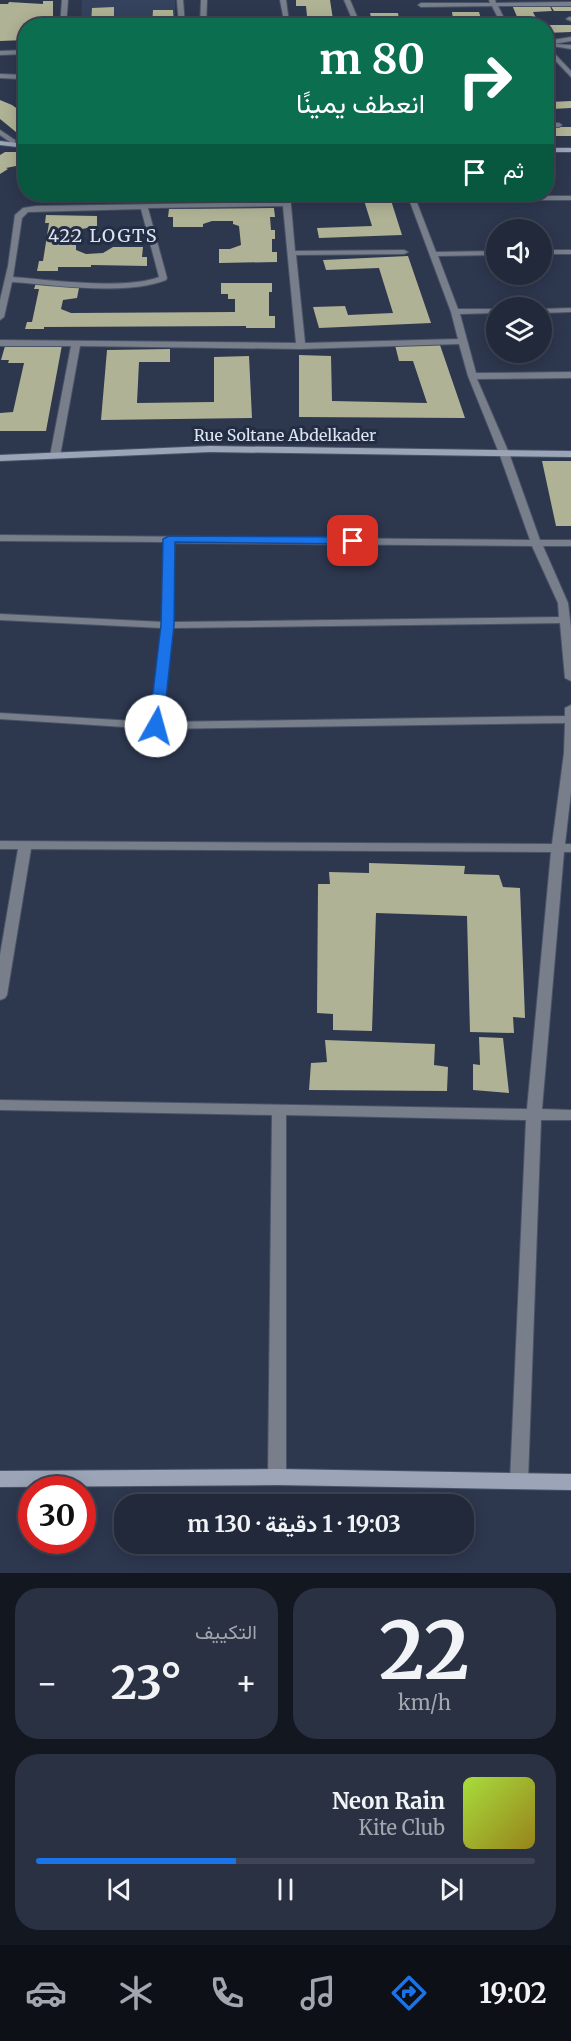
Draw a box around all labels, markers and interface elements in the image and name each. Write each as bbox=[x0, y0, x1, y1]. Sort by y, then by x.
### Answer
text: 80 m bbox=[319, 33, 425, 85]
icon: right bbox=[446, 42, 524, 120]
text: انعطف يمينًا bbox=[296, 86, 425, 120]
icon: arrive bbox=[458, 156, 491, 189]
text: ثم bbox=[503, 156, 524, 184]
map controls bbox=[486, 219, 552, 363]
button: sound bbox=[486, 219, 552, 285]
district label: 422 LOGTS bbox=[48, 224, 158, 247]
button: layers bbox=[486, 297, 552, 363]
street label: Rue Soltane Abdelkader bbox=[194, 425, 376, 445]
pin bbox=[327, 515, 378, 566]
icon: arrive bbox=[336, 524, 369, 557]
position arrow bbox=[124, 694, 188, 758]
speed limit sign: 30 bbox=[18, 1476, 96, 1554]
text: 19:03 · 1 دقيقة · 130 m bbox=[187, 1510, 401, 1538]
text: 22 bbox=[379, 1602, 470, 1700]
text: التكييف bbox=[195, 1619, 257, 1644]
text: 23° bbox=[111, 1655, 182, 1711]
text: − bbox=[36, 1663, 58, 1704]
text: + bbox=[235, 1663, 257, 1704]
text: km/h bbox=[398, 1690, 451, 1715]
text: Neon Rain bbox=[332, 1787, 445, 1815]
text: Kite Club bbox=[359, 1815, 445, 1840]
icon: previous bbox=[103, 1873, 136, 1906]
icon: pause bbox=[269, 1873, 302, 1906]
icon: next bbox=[435, 1873, 468, 1906]
icon: car bbox=[25, 1972, 67, 2014]
icon: climate bbox=[115, 1972, 157, 2014]
icon: phone bbox=[206, 1972, 248, 2014]
icon: music bbox=[297, 1972, 339, 2014]
icon: directions bbox=[388, 1972, 430, 2014]
text: 19:02 bbox=[479, 1976, 547, 2010]

